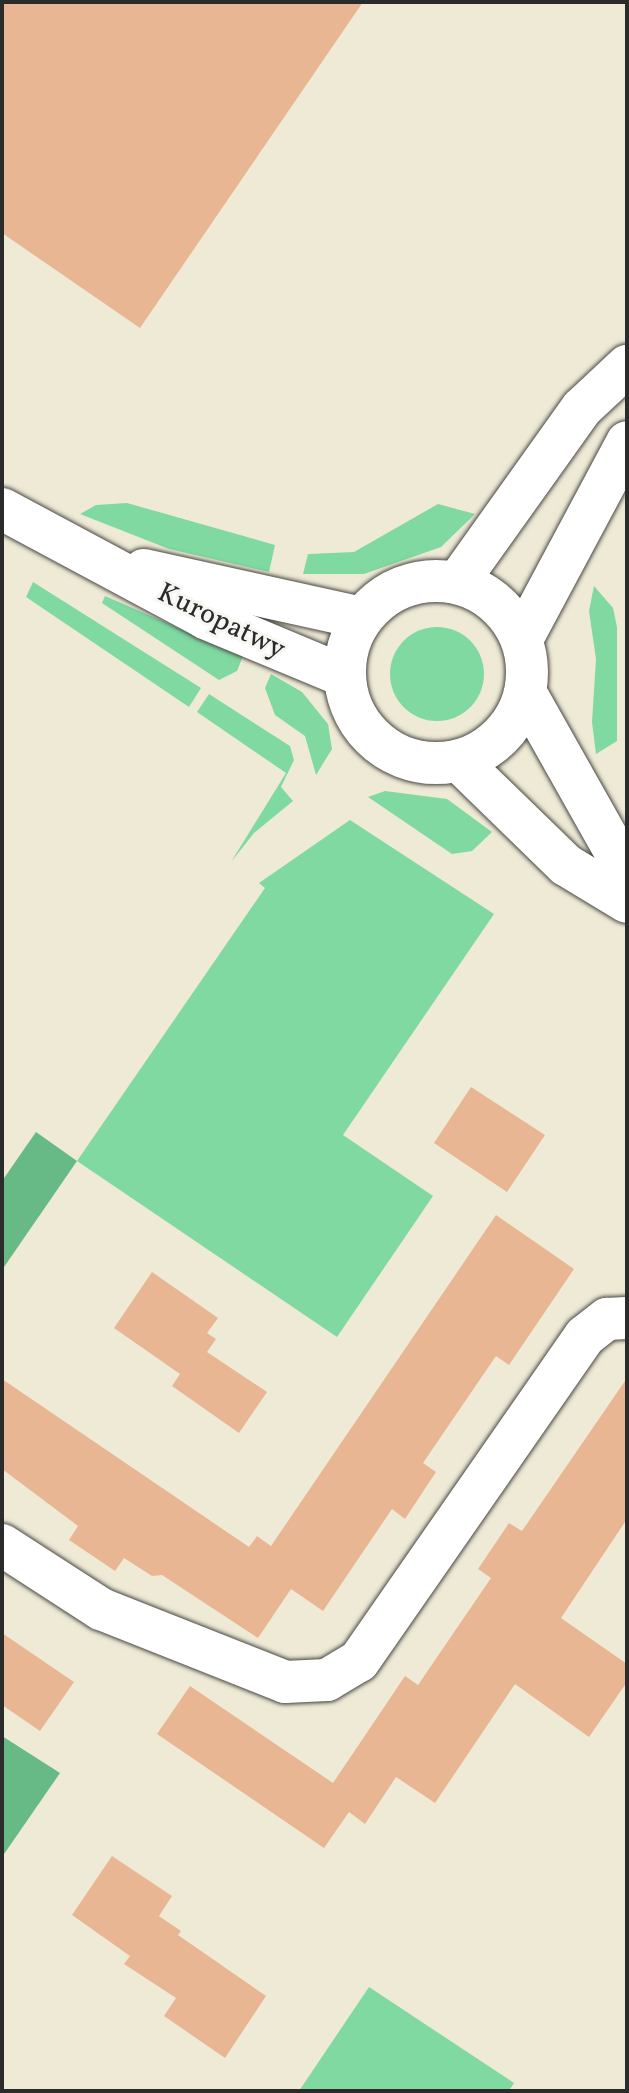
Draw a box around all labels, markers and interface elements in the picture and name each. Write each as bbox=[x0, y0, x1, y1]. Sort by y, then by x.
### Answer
street label: Kuropatwy bbox=[152, 577, 290, 667]

